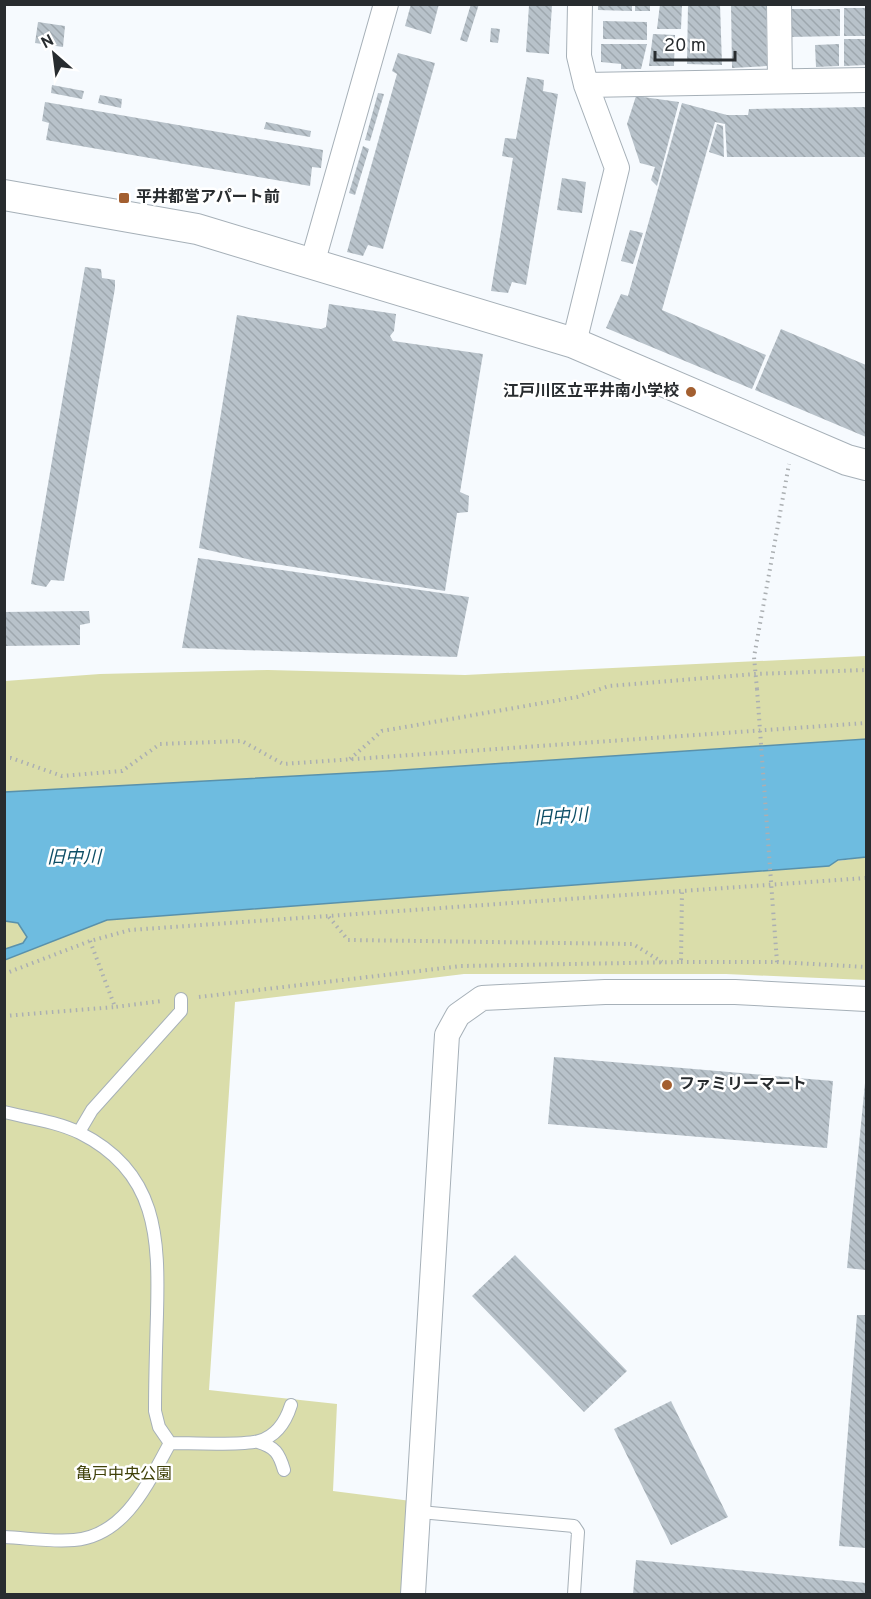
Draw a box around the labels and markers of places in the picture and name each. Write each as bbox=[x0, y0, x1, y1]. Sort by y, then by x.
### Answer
place label: 平井都営アパート前 bbox=[136, 187, 280, 208]
marker: 平井都営アパート前 bbox=[117, 191, 131, 205]
place label: 江戸川区立平井南小学校 bbox=[503, 381, 679, 402]
marker: 江戸川区立平井南小学校 bbox=[684, 385, 698, 399]
place label: ファミリーマート bbox=[679, 1075, 807, 1095]
marker: ファミリーマート bbox=[660, 1078, 674, 1092]

